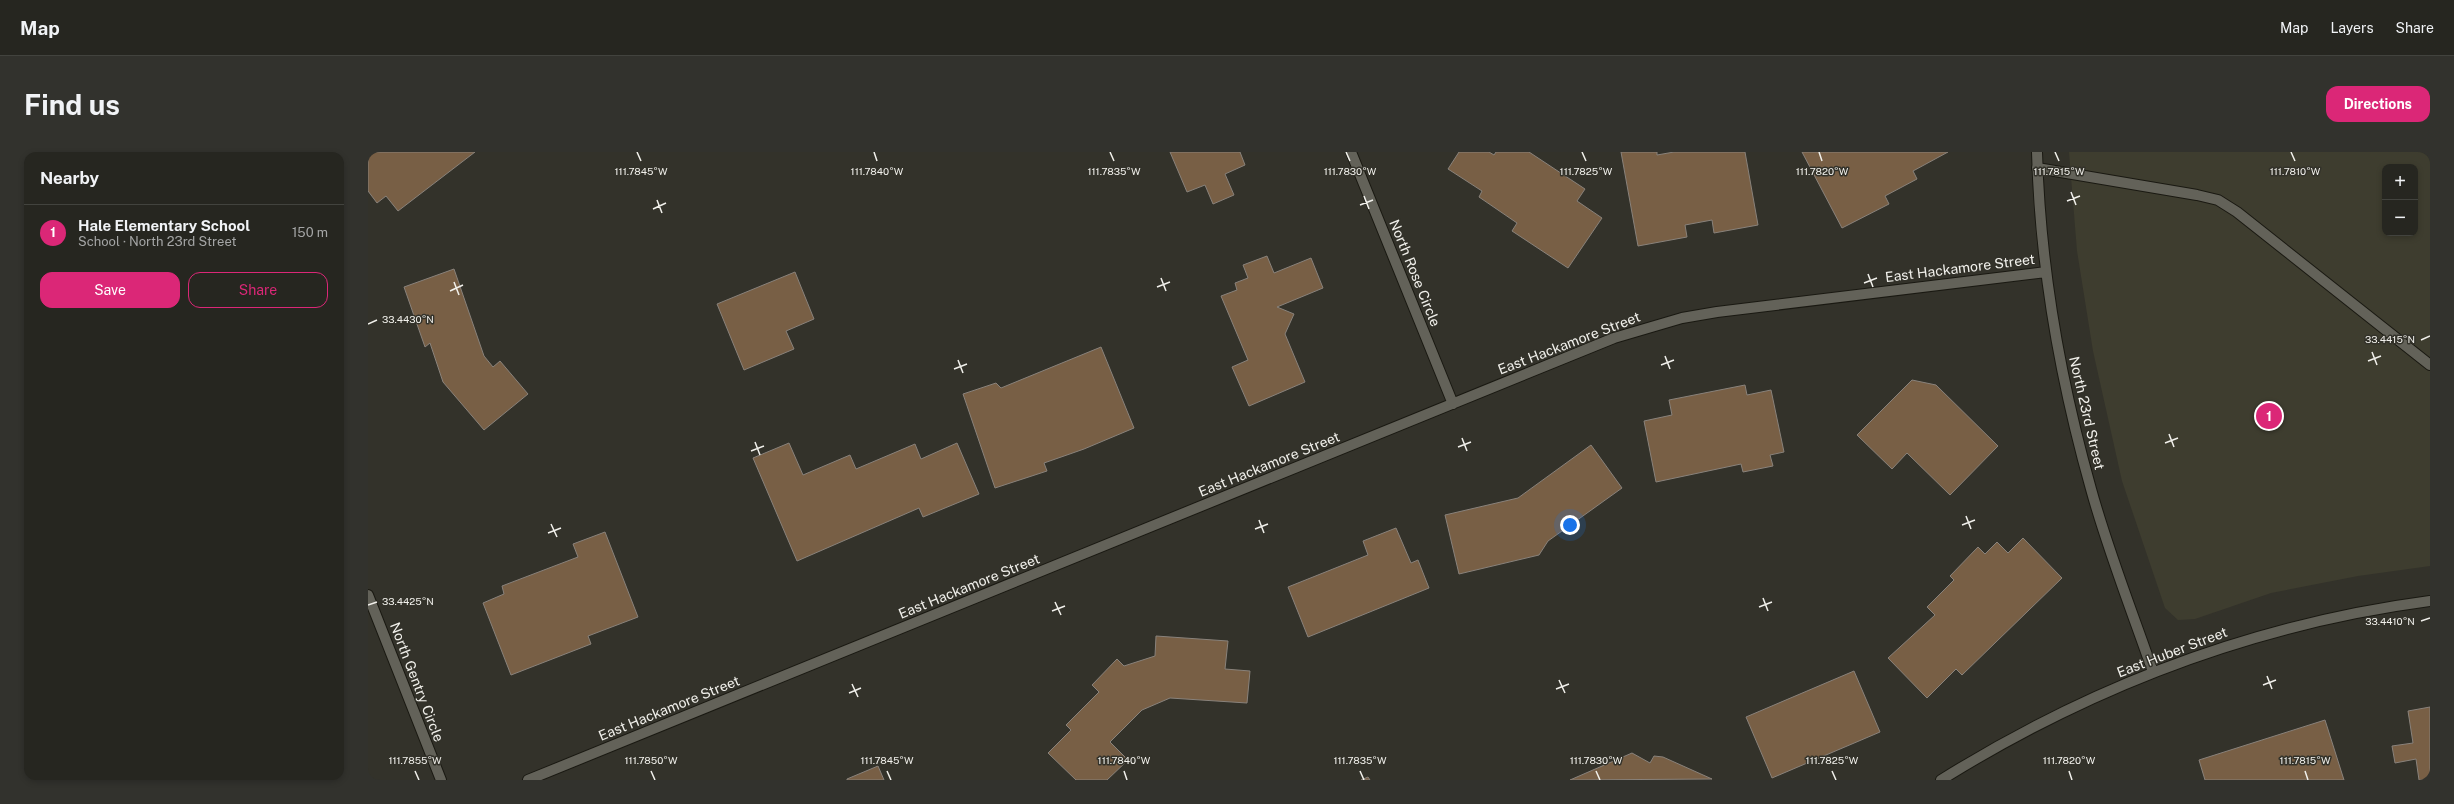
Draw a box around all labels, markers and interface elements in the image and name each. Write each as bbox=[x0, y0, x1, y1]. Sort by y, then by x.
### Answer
text: Map bbox=[20, 17, 60, 39]
text: Map bbox=[2280, 20, 2308, 36]
text: Layers bbox=[2330, 20, 2374, 36]
text: Share bbox=[2396, 20, 2434, 36]
button: Directions bbox=[2326, 86, 2430, 122]
text: Find us bbox=[24, 88, 120, 121]
map controls bbox=[2382, 164, 2418, 236]
button: + bbox=[2382, 164, 2418, 200]
text: 111.7845°W bbox=[615, 165, 668, 177]
text: 111.7840°W bbox=[851, 165, 904, 177]
text: 111.7835°W bbox=[1087, 165, 1141, 177]
text: 111.7830°W bbox=[1324, 165, 1377, 177]
text: 111.7825°W bbox=[1560, 165, 1613, 177]
text: 111.7820°W bbox=[1796, 165, 1849, 177]
text: 111.7815°W bbox=[2034, 165, 2085, 177]
text: 111.7810°W bbox=[2270, 165, 2321, 177]
text: Nearby bbox=[40, 168, 99, 188]
button: − bbox=[2382, 200, 2418, 236]
text: Hale Elementary School bbox=[78, 217, 250, 234]
street label: North Rose Circle bbox=[1386, 217, 1444, 329]
text: 1 bbox=[50, 225, 56, 240]
text: 150 m bbox=[292, 225, 328, 240]
text: School · North 23rd Street bbox=[78, 234, 237, 249]
street label: East Hackamore Street bbox=[1884, 251, 2036, 285]
button: Save bbox=[40, 272, 180, 308]
button: Share bbox=[188, 272, 328, 308]
street label: East Hackamore Street bbox=[1496, 308, 1642, 378]
text: 33.4430°N bbox=[382, 313, 434, 325]
text: 33.4415°N bbox=[2365, 333, 2415, 345]
street label: North 23rd Street bbox=[2066, 355, 2108, 471]
pin: 1 bbox=[2256, 401, 2282, 431]
street label: East Hackamore Street bbox=[1196, 428, 1342, 500]
your location bbox=[1560, 515, 1580, 535]
street label: East Hackamore Street bbox=[896, 550, 1042, 622]
text: 33.4425°N bbox=[382, 595, 434, 607]
text: 33.4410°N bbox=[2365, 615, 2415, 627]
street label: North Gentry Circle bbox=[387, 620, 447, 744]
street label: East Huber Street bbox=[2114, 624, 2230, 680]
street label: East Hackamore Street bbox=[596, 672, 742, 744]
text: 111.7855°W bbox=[388, 754, 442, 766]
text: 111.7850°W bbox=[625, 754, 678, 766]
text: 111.7845°W bbox=[861, 754, 914, 766]
text: 111.7840°W bbox=[1098, 754, 1151, 766]
text: 111.7835°W bbox=[1333, 754, 1387, 766]
text: 111.7830°W bbox=[1570, 754, 1623, 766]
text: 111.7825°W bbox=[1806, 754, 1859, 766]
text: 111.7820°W bbox=[2043, 754, 2096, 766]
text: 111.7815°W bbox=[2280, 754, 2331, 766]

